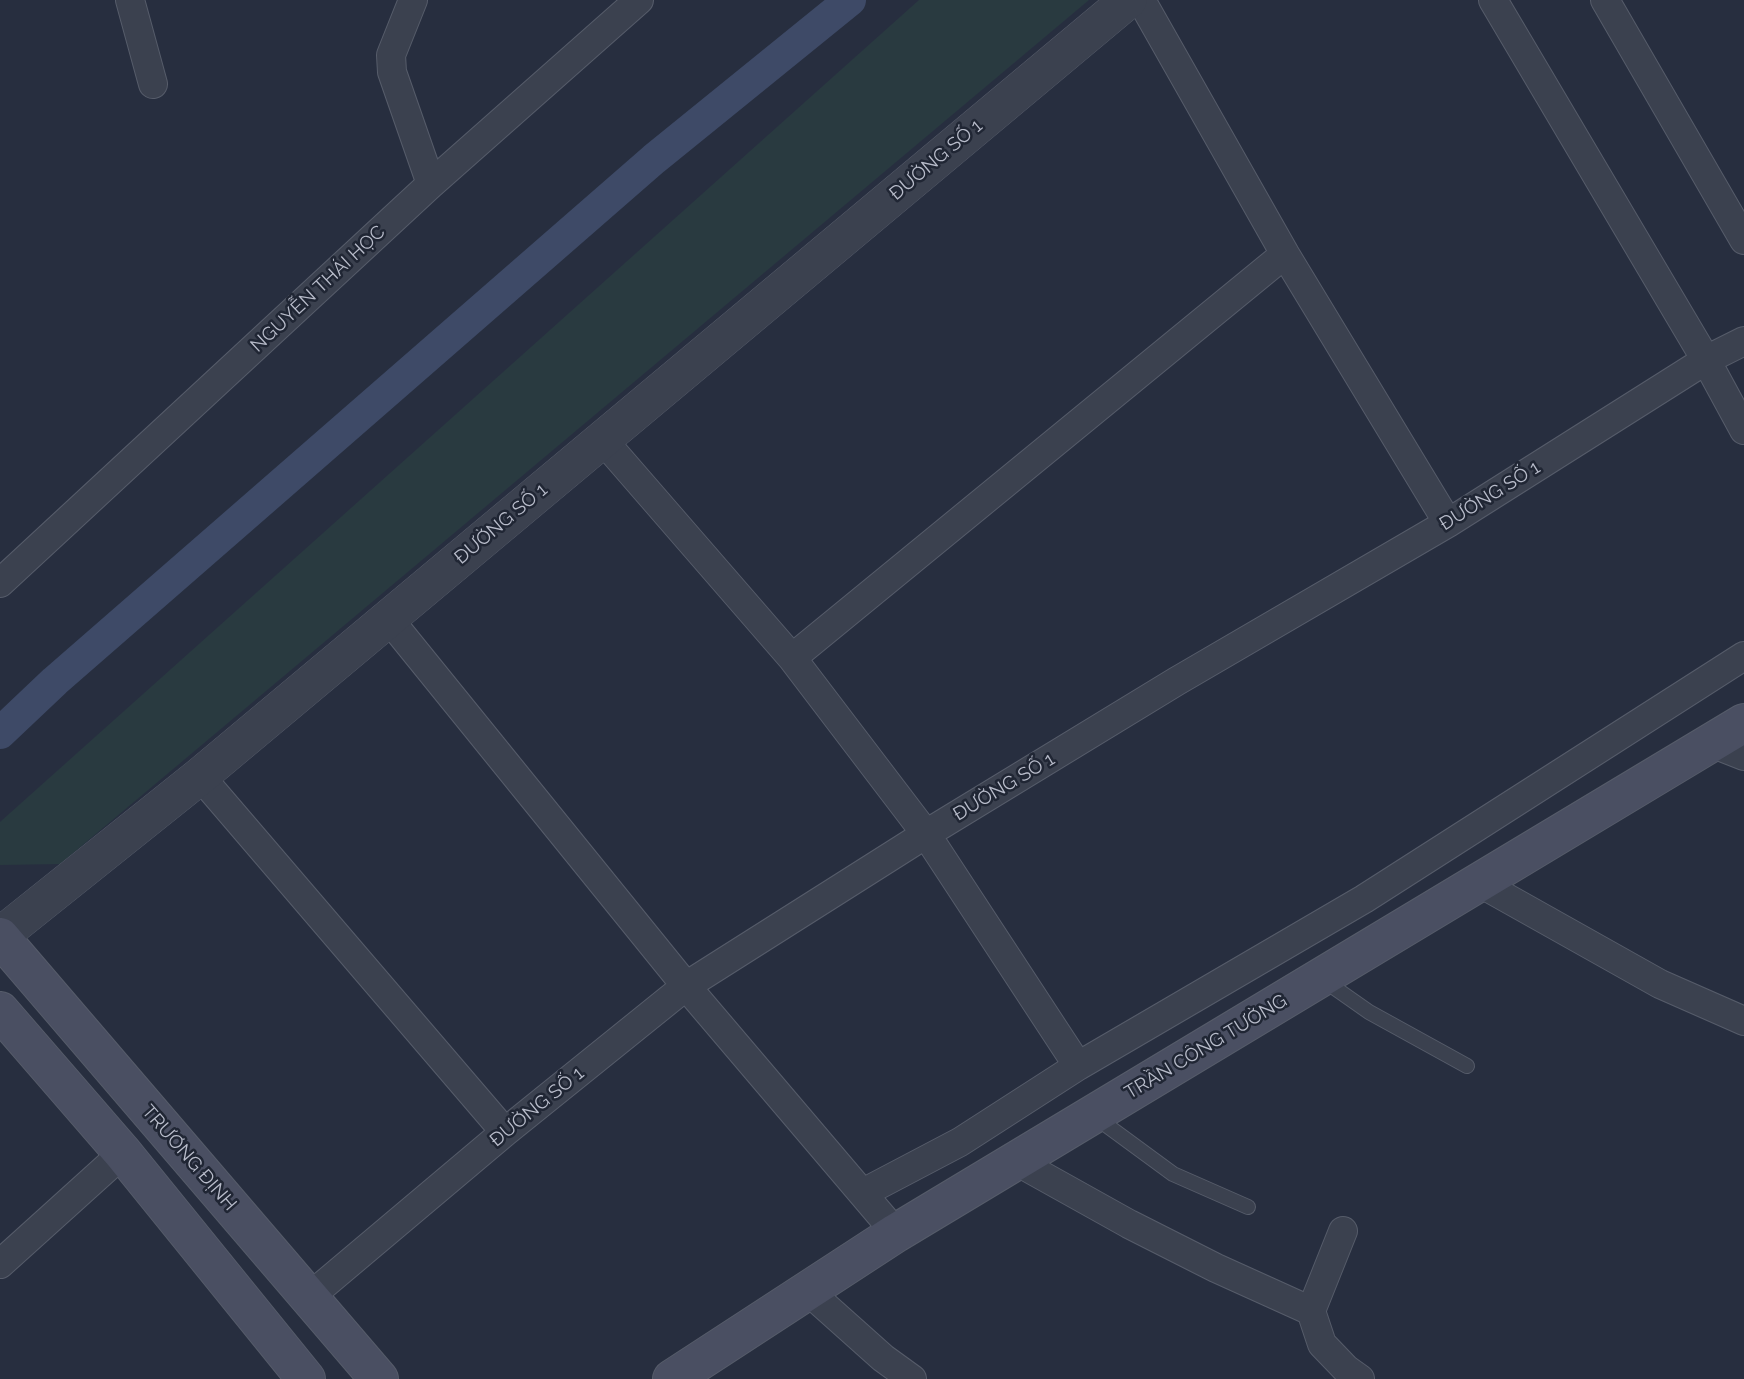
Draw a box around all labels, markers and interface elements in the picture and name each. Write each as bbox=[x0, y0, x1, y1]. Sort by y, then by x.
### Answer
street label: ĐƯỜNG SỐ 1 bbox=[885, 115, 987, 205]
street label: NGUYỄN THÁI HỌC bbox=[246, 221, 390, 357]
street label: ĐƯỜNG SỐ 1 bbox=[1436, 456, 1544, 536]
street label: ĐƯỜNG SỐ 1 bbox=[450, 479, 552, 569]
street label: ĐƯỜNG SỐ 1 bbox=[949, 748, 1059, 826]
street label: TRẦN CÔNG TƯỜNG bbox=[1121, 990, 1291, 1104]
street label: ĐƯỜNG SỐ 1 bbox=[485, 1062, 589, 1152]
street label: TRƯƠNG ĐỊNH bbox=[137, 1100, 241, 1216]

